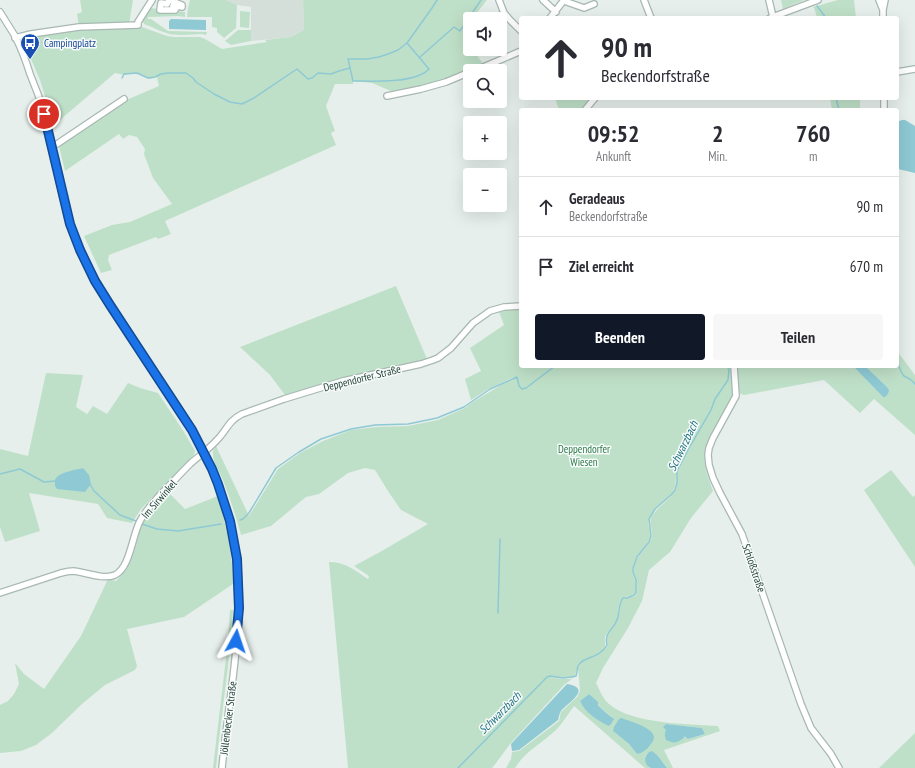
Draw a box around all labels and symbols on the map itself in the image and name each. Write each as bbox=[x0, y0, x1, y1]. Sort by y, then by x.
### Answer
bus stop icon: Campingplatz bbox=[19, 32, 41, 60]
place label: Campingplatz bbox=[44, 36, 96, 50]
pin bbox=[27, 97, 61, 131]
street label: Deppendorfer Straße bbox=[322, 361, 403, 394]
water label: Schwarzbach bbox=[664, 418, 701, 473]
park label: Deppendorfer Wiesen bbox=[558, 442, 610, 469]
street label: Im Sirwinkel bbox=[138, 476, 180, 521]
street label: Schloßstraße bbox=[739, 542, 769, 594]
position arrow bbox=[215, 620, 257, 662]
street label: Jöllenbecker Straße bbox=[216, 680, 240, 757]
water label: Schwarzbach bbox=[475, 688, 524, 737]

